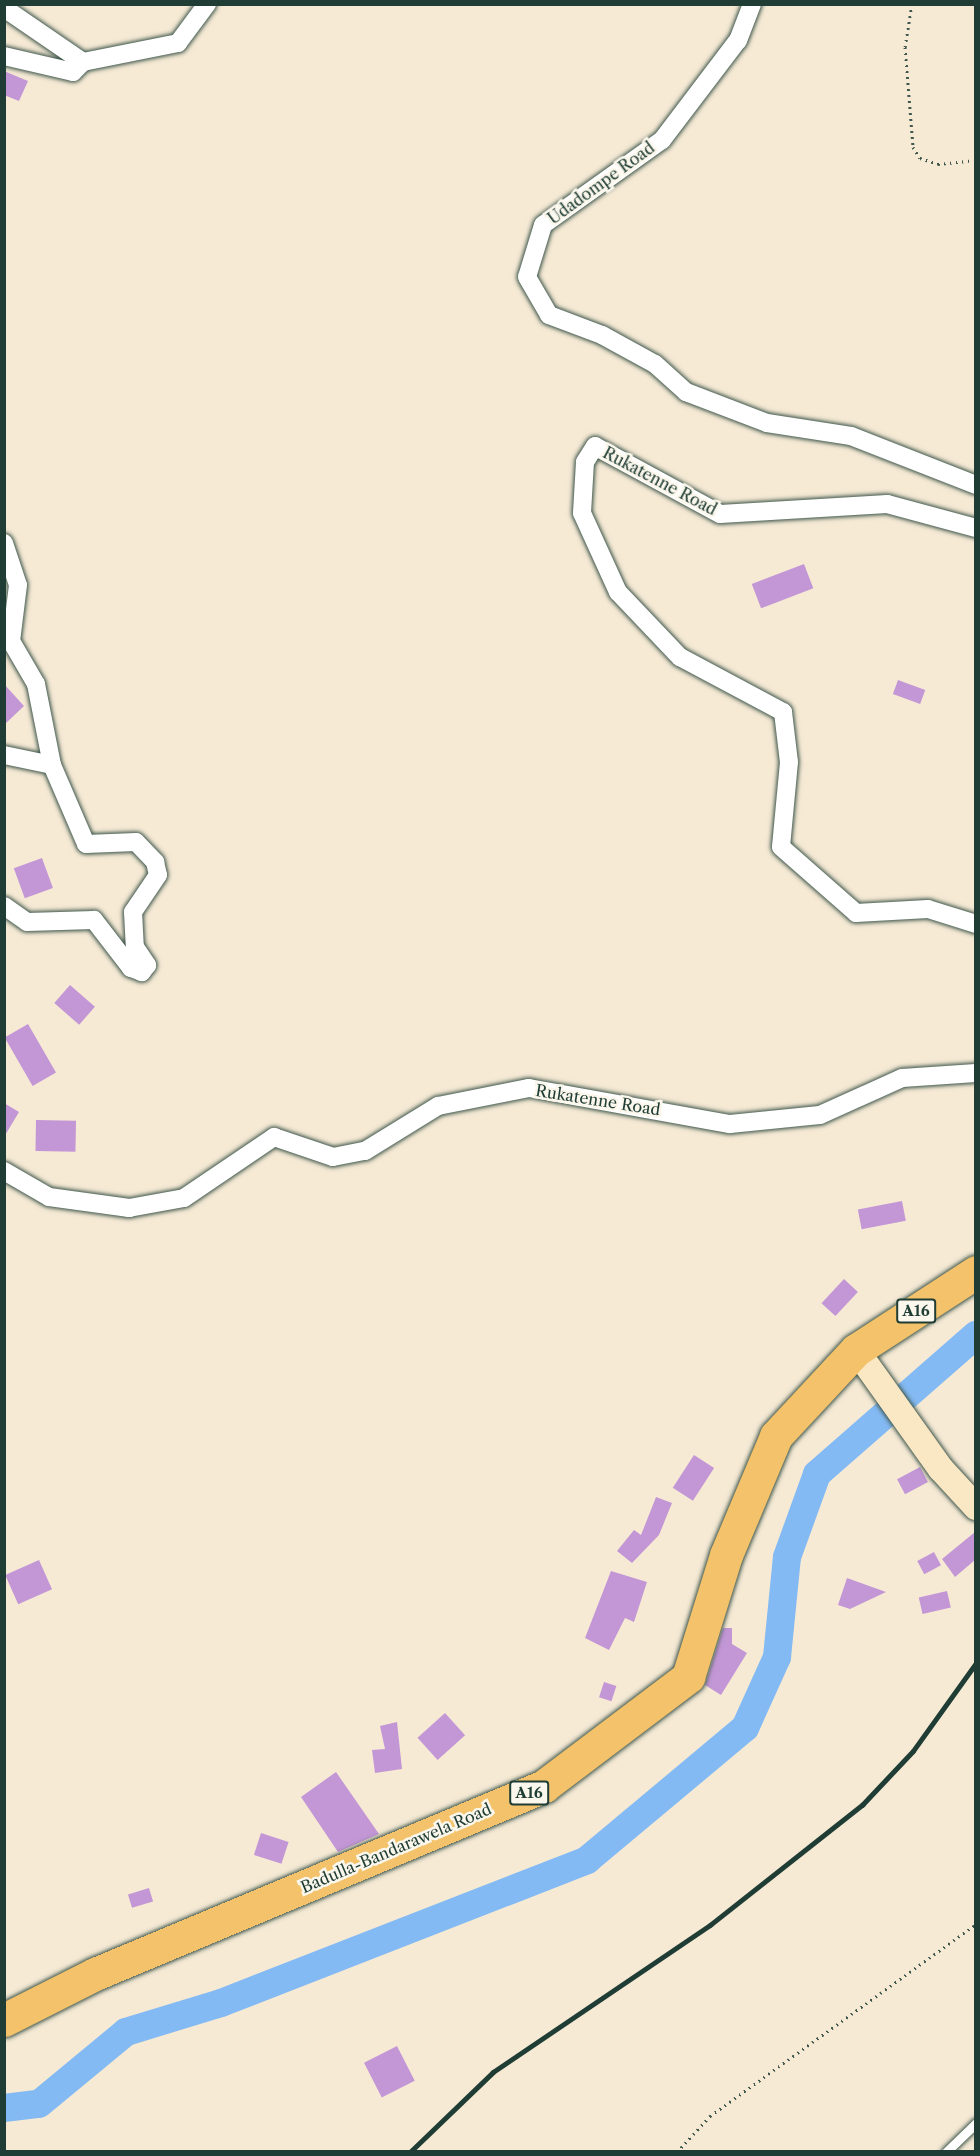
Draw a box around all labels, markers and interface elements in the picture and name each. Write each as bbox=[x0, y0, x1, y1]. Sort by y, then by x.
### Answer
street label: Udadompe Road bbox=[544, 138, 658, 228]
street label: Rukatenne Road bbox=[600, 443, 720, 519]
street label: Rukatenne Road bbox=[534, 1081, 662, 1119]
road number: A16 bbox=[895, 1299, 937, 1323]
road number: A16 bbox=[508, 1781, 550, 1805]
street label: Badulla-Bandarawela Road bbox=[298, 1799, 494, 1897]

